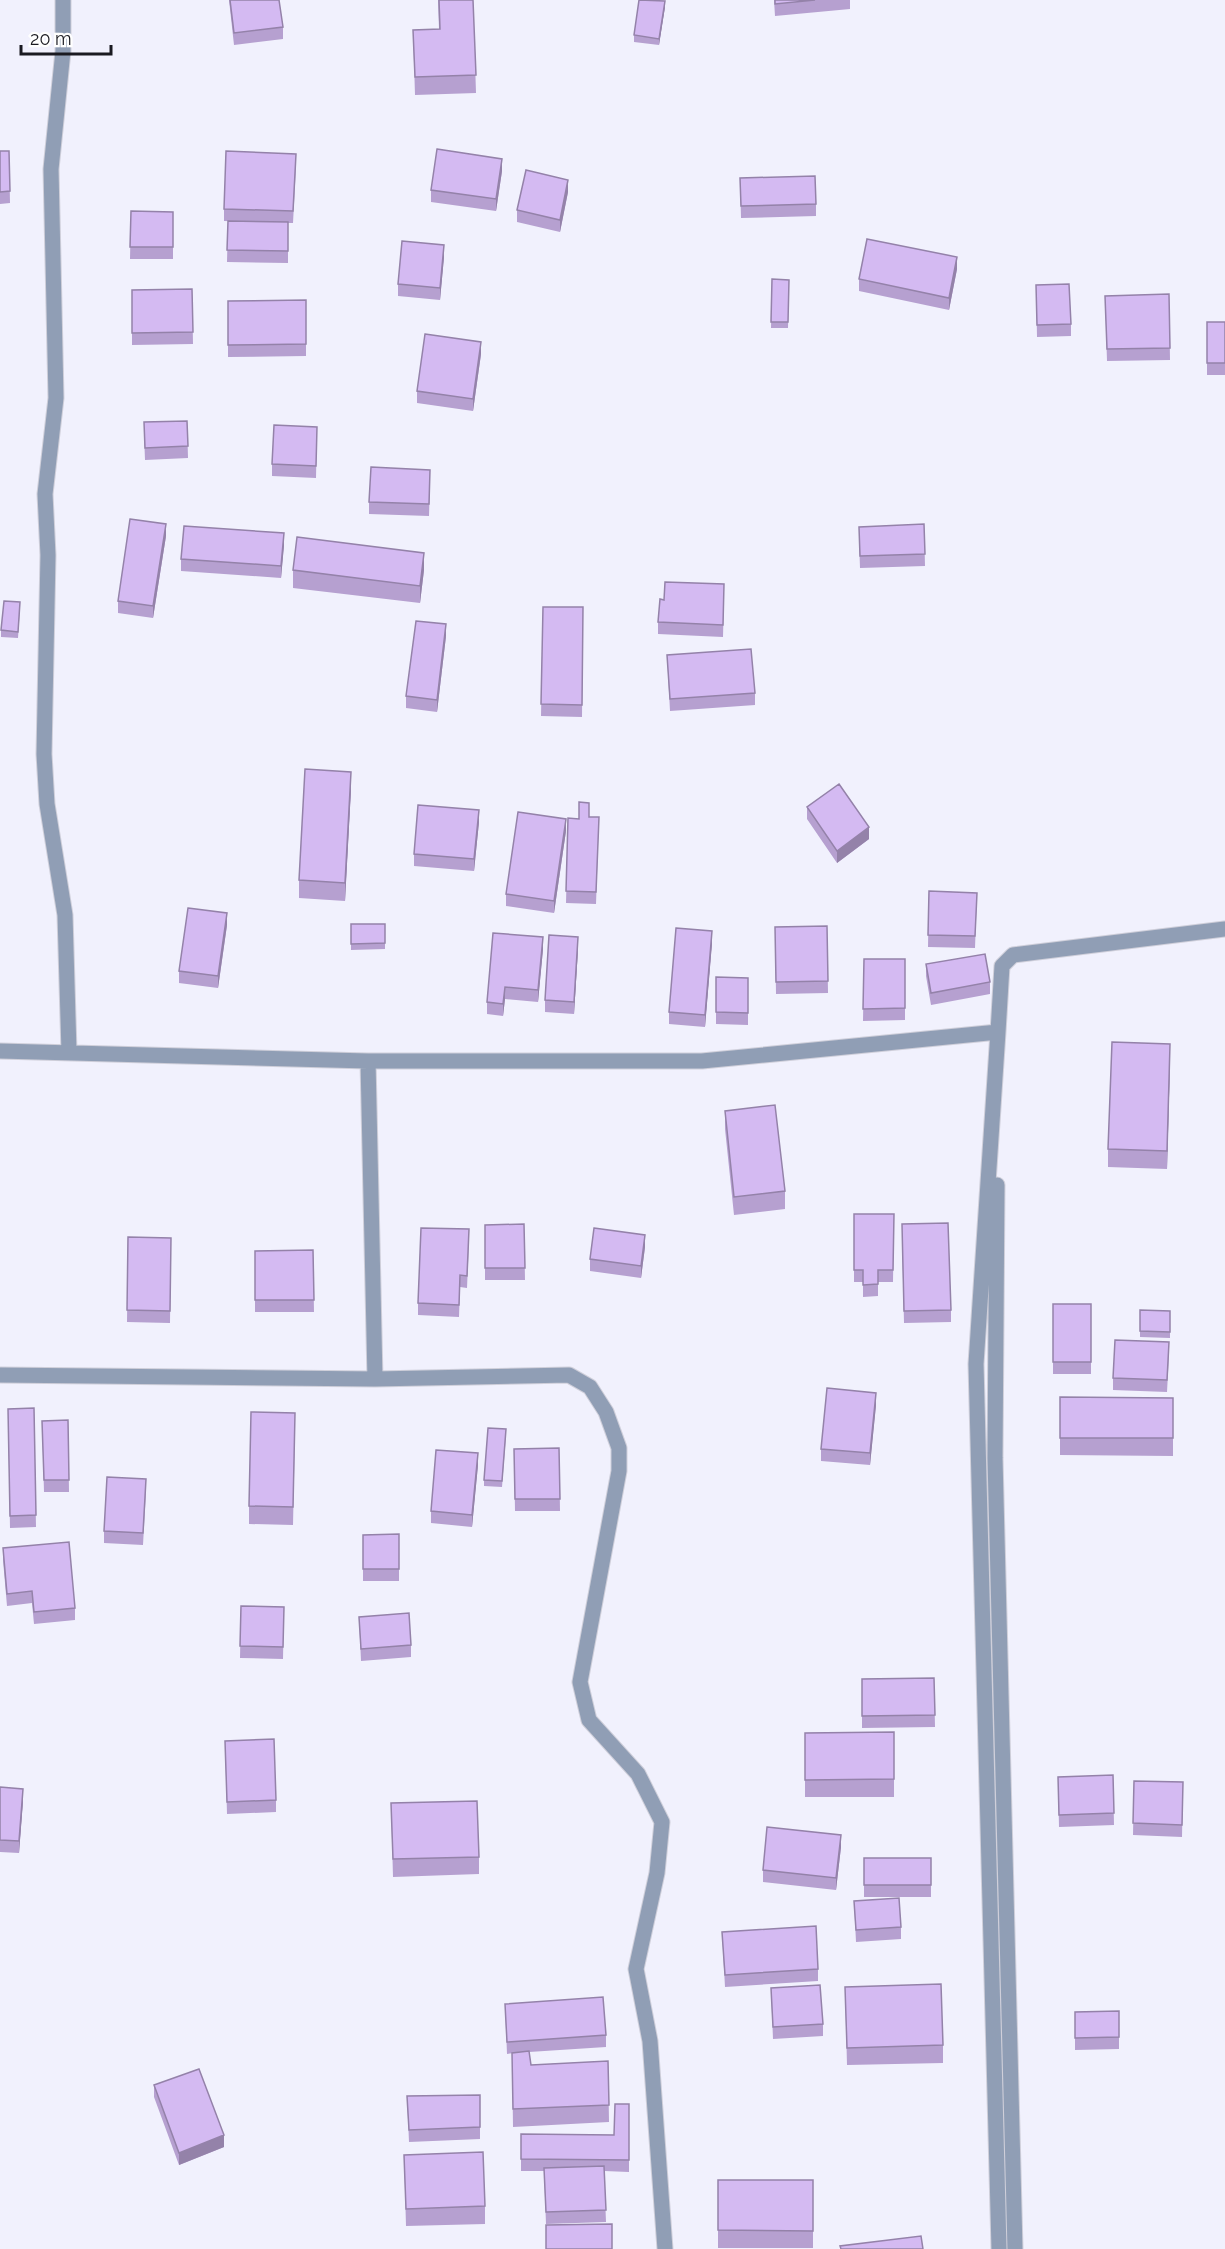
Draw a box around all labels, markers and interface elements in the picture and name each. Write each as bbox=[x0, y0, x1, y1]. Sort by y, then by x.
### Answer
scale bar bbox=[21, 18, 111, 56]
text: 20 m bbox=[30, 28, 72, 49]

